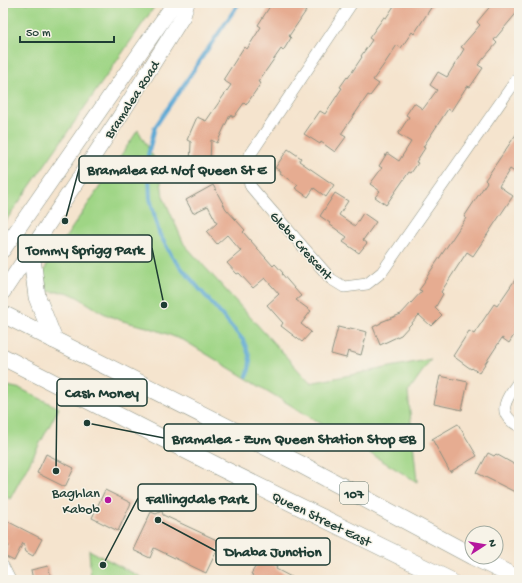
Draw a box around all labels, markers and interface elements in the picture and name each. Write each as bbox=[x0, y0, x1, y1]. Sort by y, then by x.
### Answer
scale bar bbox=[20, 18, 114, 44]
text: 50 m bbox=[26, 27, 51, 41]
street label: Bramalea Road bbox=[101, 57, 166, 143]
callout: Bramalea Rd n/of Queen St E bbox=[79, 156, 275, 183]
text: Bramalea Rd n/of Queen St E bbox=[86, 162, 268, 180]
street label: Glebe Crescent bbox=[265, 209, 336, 285]
callout: Tommy Sprigg Park bbox=[18, 235, 152, 262]
text: Tommy Sprigg Park bbox=[25, 242, 146, 260]
callout: Cash Money bbox=[57, 379, 147, 406]
text: Cash Money bbox=[64, 385, 140, 403]
callout: Bramalea - Zum Queen Station Stop EB bbox=[164, 424, 424, 451]
text: Bramalea - Zum Queen Station Stop EB bbox=[171, 431, 417, 449]
road number: 107 bbox=[340, 482, 368, 504]
callout: Fallingdale Park bbox=[138, 484, 256, 511]
place label: Baghlan Kabob bbox=[51, 486, 101, 519]
street label: Queen Street East bbox=[268, 489, 375, 552]
text: Fallingdale Park bbox=[145, 491, 250, 509]
marker: Baghlan Kabob bbox=[103, 495, 113, 505]
north arrow bbox=[464, 525, 504, 565]
callout: Dhaba Junction bbox=[216, 538, 330, 565]
text: N bbox=[485, 539, 498, 548]
text: Dhaba Junction bbox=[222, 544, 323, 562]

